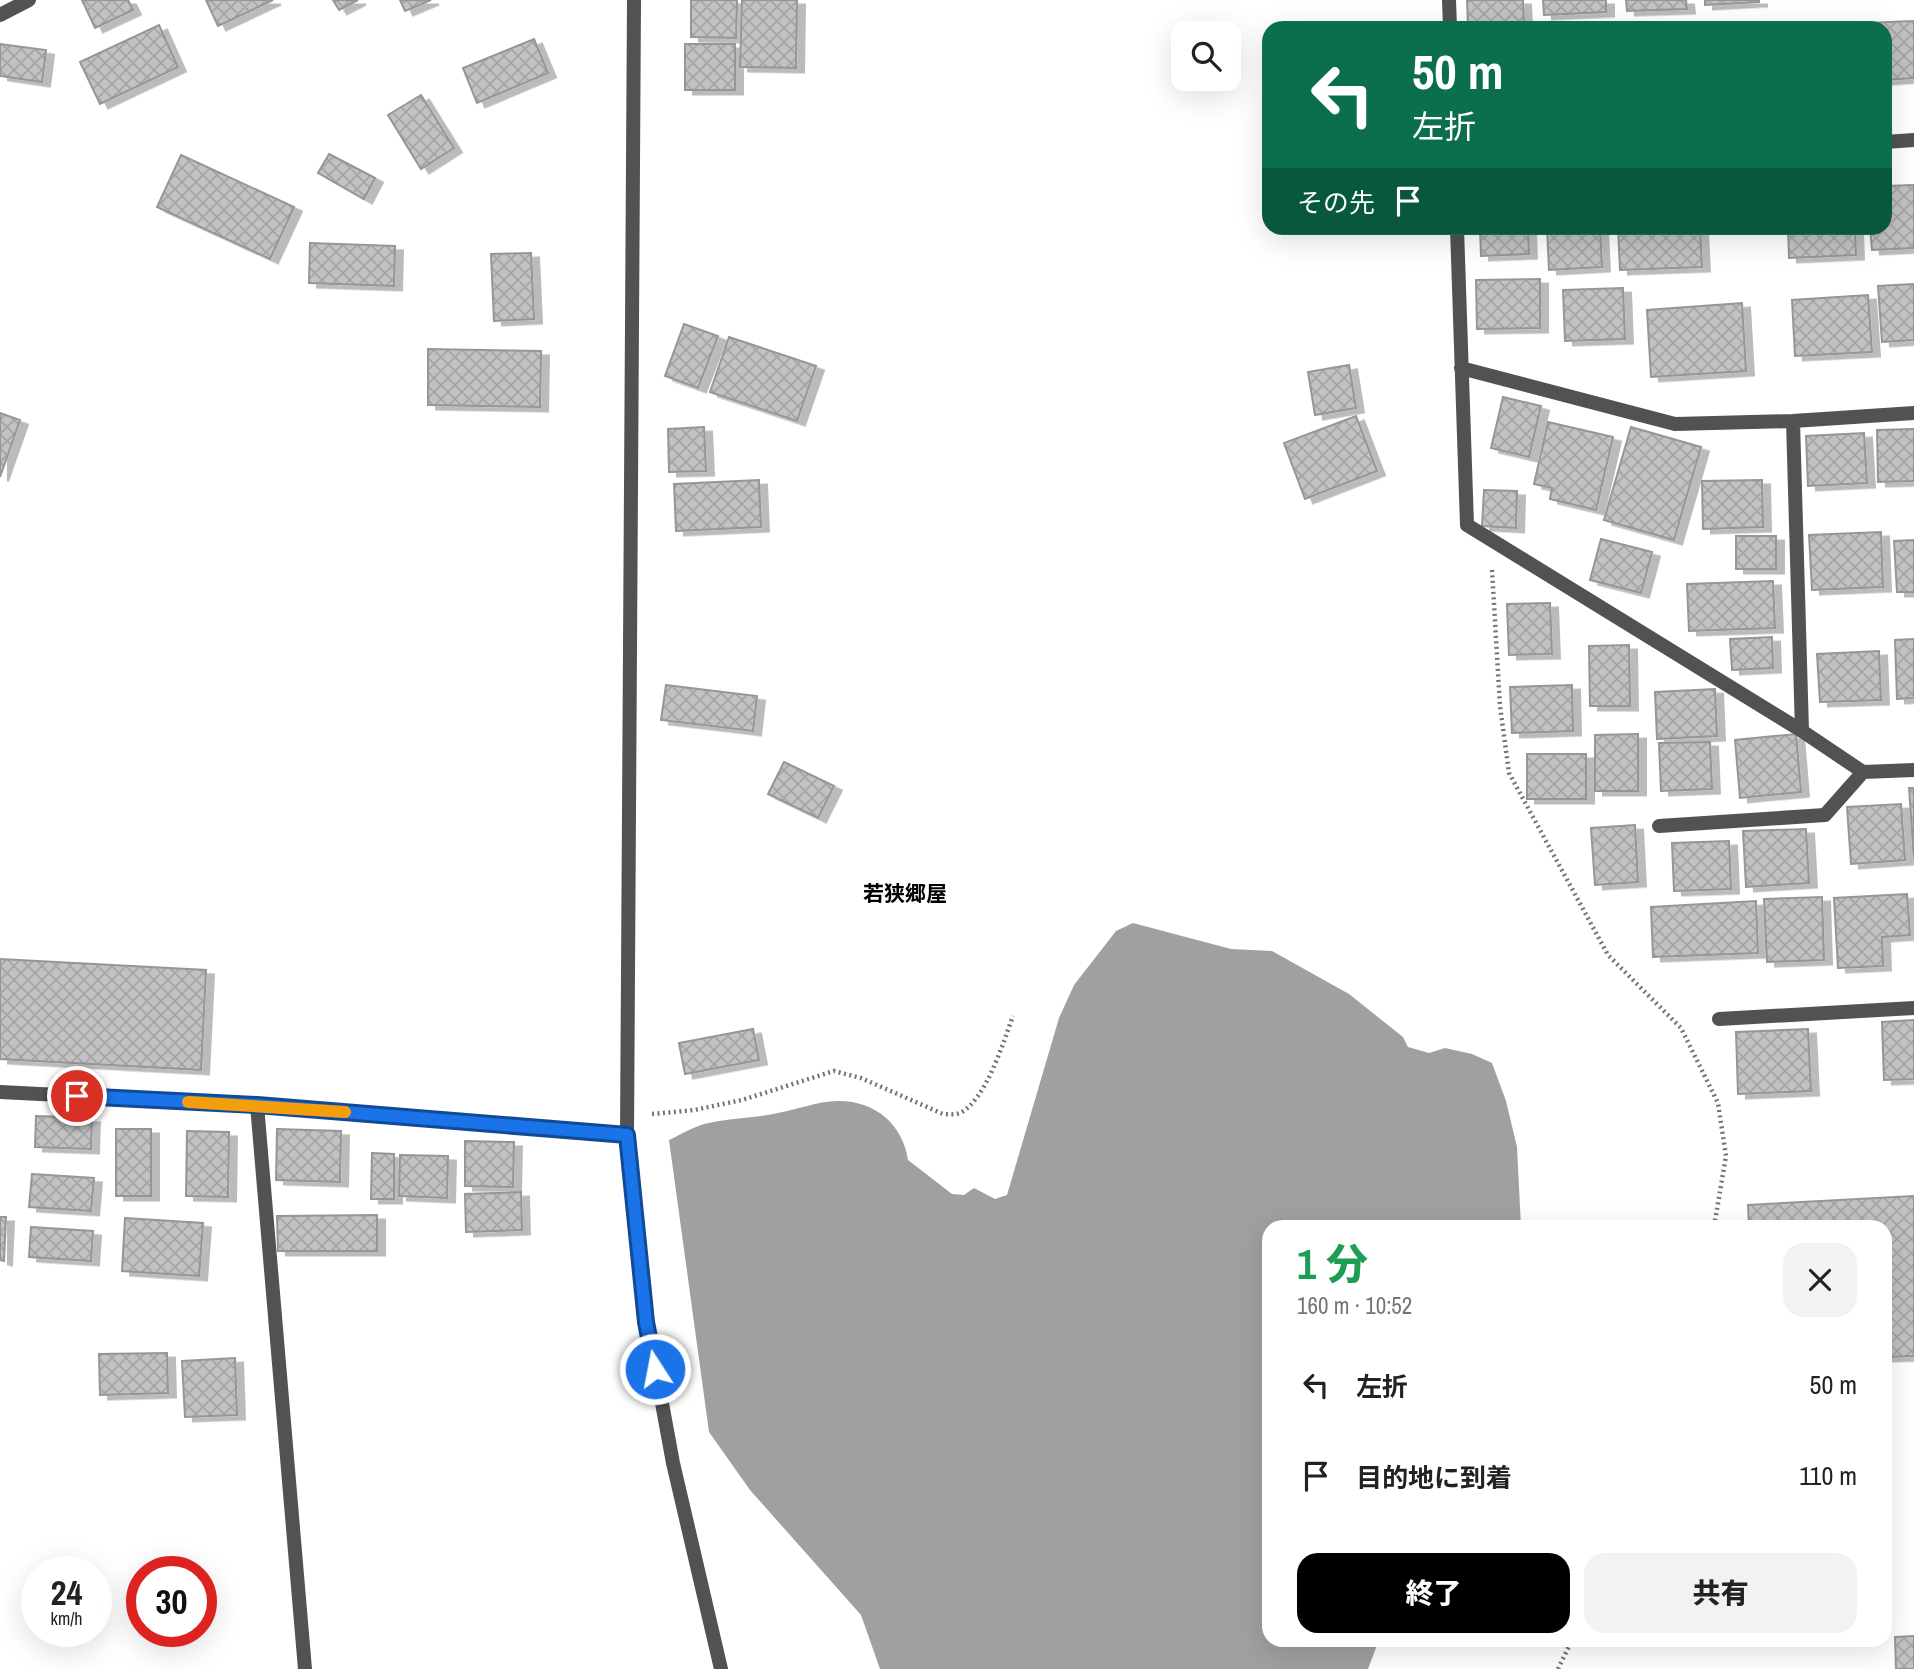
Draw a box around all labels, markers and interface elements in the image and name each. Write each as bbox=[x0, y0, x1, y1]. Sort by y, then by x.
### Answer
map controls bbox=[1171, 21, 1241, 91]
button: search bbox=[1171, 21, 1241, 91]
text: 50 m bbox=[1412, 38, 1504, 104]
icon: left bbox=[1297, 49, 1388, 140]
text: 左折 bbox=[1412, 105, 1476, 148]
icon: arrive bbox=[1389, 182, 1427, 220]
text: その先 bbox=[1297, 185, 1375, 220]
district label: 若狭郷屋 bbox=[863, 879, 947, 908]
pin bbox=[47, 1066, 107, 1126]
icon: arrive bbox=[58, 1077, 96, 1115]
text: 1 分 bbox=[1297, 1236, 1368, 1292]
button: close bbox=[1783, 1243, 1857, 1317]
text: 160 m · 10:52 bbox=[1297, 1290, 1412, 1321]
position arrow bbox=[618, 1332, 692, 1406]
icon: left bbox=[1297, 1366, 1335, 1404]
text: 50 m bbox=[1810, 1367, 1857, 1402]
text: 左折 bbox=[1356, 1369, 1408, 1404]
icon: arrive bbox=[1297, 1457, 1335, 1495]
text: 110 m bbox=[1799, 1458, 1857, 1493]
text: 目的地に到着 bbox=[1356, 1460, 1512, 1495]
button: 終了 bbox=[1297, 1553, 1570, 1633]
button: 共有 bbox=[1584, 1553, 1857, 1633]
speed limit sign: 30 bbox=[126, 1556, 217, 1647]
text: 24 bbox=[51, 1569, 82, 1616]
text: km/h bbox=[51, 1606, 83, 1631]

